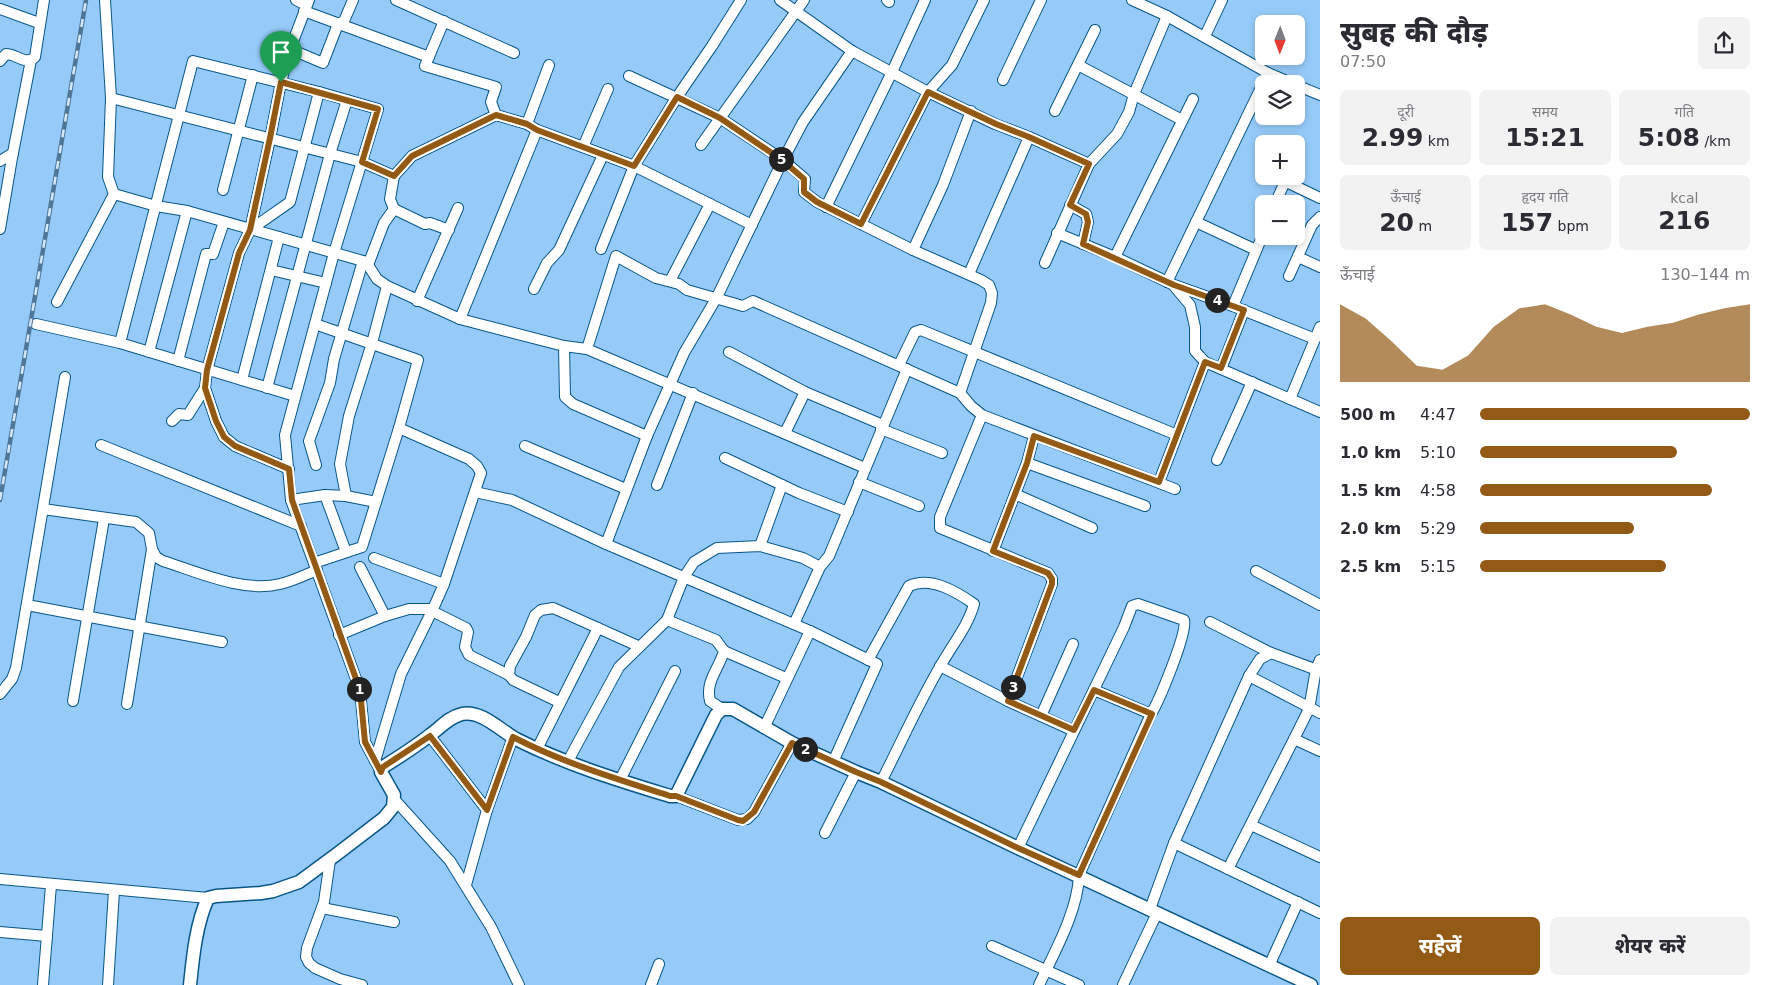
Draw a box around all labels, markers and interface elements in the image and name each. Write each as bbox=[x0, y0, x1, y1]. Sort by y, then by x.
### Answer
north arrow bbox=[1255, 15, 1305, 65]
map controls bbox=[1255, 15, 1305, 245]
text: सुबह की दौड़ bbox=[1340, 16, 1488, 49]
button: share bbox=[1698, 17, 1750, 69]
pin bbox=[260, 31, 302, 82]
icon: arrive bbox=[267, 38, 295, 66]
text: 07:50 bbox=[1340, 52, 1386, 71]
button: layers bbox=[1255, 75, 1305, 125]
text: दूरी bbox=[1397, 104, 1414, 120]
text: समय bbox=[1532, 104, 1558, 120]
text: गति bbox=[1675, 104, 1694, 120]
text: 2.99 bbox=[1362, 123, 1423, 152]
text: 15:21 bbox=[1505, 123, 1585, 152]
text: 5:08 bbox=[1638, 123, 1700, 152]
text: km bbox=[1423, 133, 1450, 149]
text: /km bbox=[1700, 133, 1731, 149]
button: + bbox=[1255, 135, 1305, 185]
pin: 5 bbox=[768, 146, 794, 172]
text: 5 bbox=[777, 151, 786, 167]
text: ऊँचाई bbox=[1390, 189, 1421, 205]
text: हृदय गति bbox=[1521, 189, 1569, 205]
text: kcal bbox=[1670, 190, 1698, 206]
button: − bbox=[1255, 195, 1305, 245]
text: 216 bbox=[1658, 206, 1710, 235]
text: 20 bbox=[1379, 208, 1414, 237]
text: 157 bbox=[1501, 208, 1553, 237]
text: m bbox=[1414, 218, 1432, 234]
text: bpm bbox=[1553, 218, 1589, 234]
text: ऊँचाई bbox=[1340, 265, 1375, 284]
text: 130–144 m bbox=[1660, 265, 1750, 284]
pin: 4 bbox=[1204, 288, 1230, 312]
text: 4 bbox=[1213, 292, 1222, 308]
text: 500 m bbox=[1340, 405, 1396, 424]
text: 4:47 bbox=[1420, 405, 1456, 424]
text: 1.0 km bbox=[1340, 443, 1401, 462]
text: 5:10 bbox=[1420, 443, 1456, 462]
text: 1.5 km bbox=[1340, 481, 1401, 500]
text: 4:58 bbox=[1420, 481, 1456, 500]
text: 2.0 km bbox=[1340, 519, 1401, 538]
text: 5:29 bbox=[1420, 519, 1456, 538]
text: 2.5 km bbox=[1340, 557, 1401, 576]
text: 5:15 bbox=[1420, 557, 1456, 576]
pin: 3 bbox=[1000, 674, 1026, 700]
pin: 1 bbox=[346, 676, 372, 702]
text: 3 bbox=[1009, 679, 1018, 695]
text: 1 bbox=[355, 681, 364, 697]
pin: 2 bbox=[792, 736, 818, 762]
text: 2 bbox=[801, 741, 810, 757]
button: सहेजें bbox=[1340, 917, 1540, 975]
button: शेयर करें bbox=[1550, 917, 1750, 975]

